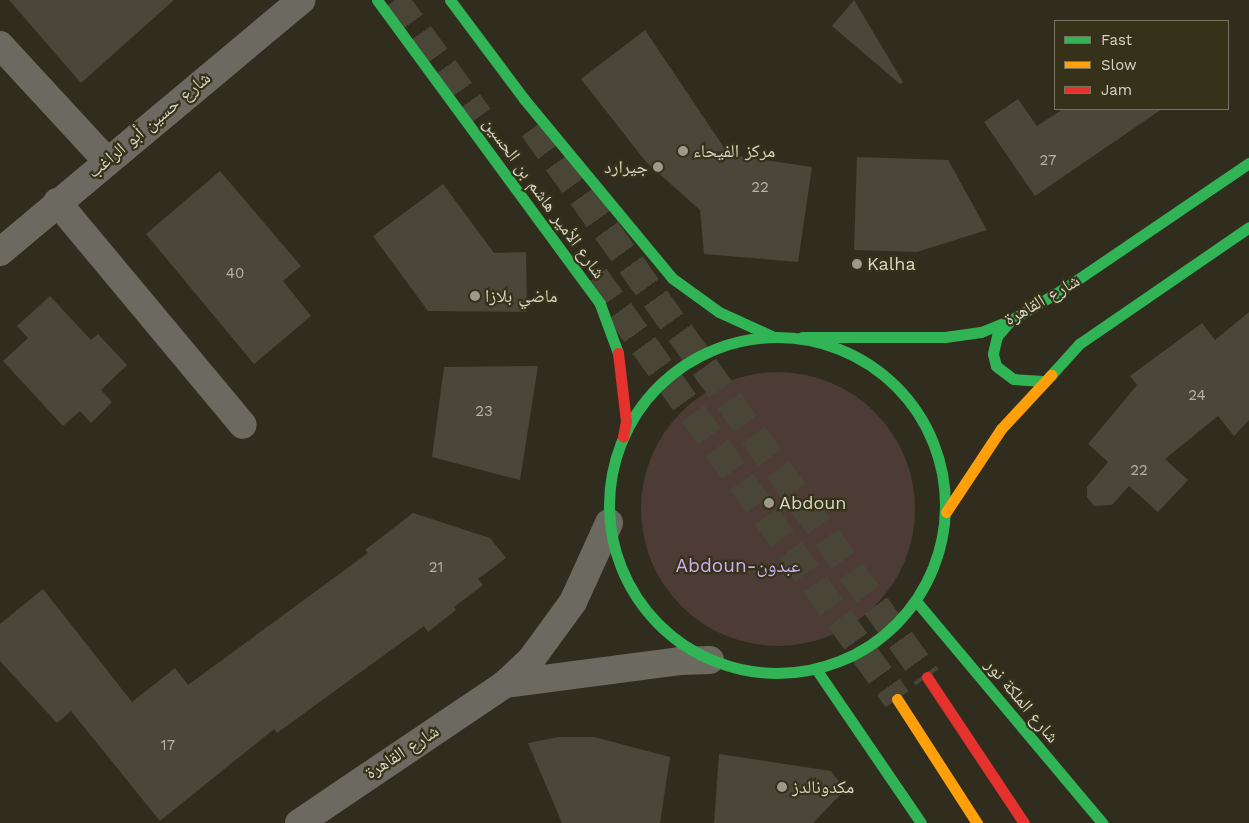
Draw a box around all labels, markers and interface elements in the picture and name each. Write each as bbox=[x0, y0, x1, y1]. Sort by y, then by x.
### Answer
legend bbox=[1054, 20, 1229, 110]
text: Fast bbox=[1101, 31, 1132, 49]
text: Slow bbox=[1101, 56, 1137, 74]
street label: شارع حسين أبو الراغب bbox=[83, 67, 215, 183]
text: Jam bbox=[1101, 81, 1132, 99]
street label: شارع الأمير هاشم بن الحسين bbox=[478, 113, 610, 283]
place label: مركز الفيحاء bbox=[693, 140, 775, 162]
marker: مركز الفيحاء bbox=[677, 145, 689, 157]
house number: 27 bbox=[1040, 152, 1056, 170]
place label: جيرارد bbox=[604, 156, 648, 178]
marker: جيرارد bbox=[652, 161, 664, 173]
house number: 22 bbox=[751, 179, 769, 197]
place label: Kalha bbox=[867, 253, 916, 275]
marker: Kalha bbox=[851, 258, 863, 270]
house number: 40 bbox=[226, 265, 244, 283]
street label: شارع القاهرة bbox=[1000, 270, 1084, 330]
place label: ماضي بلازا bbox=[485, 285, 558, 307]
marker: ماضي بلازا bbox=[469, 290, 481, 302]
house number: 24 bbox=[1188, 387, 1206, 405]
house number: 23 bbox=[475, 403, 493, 421]
house number: 22 bbox=[1130, 462, 1148, 480]
place label: Abdoun bbox=[779, 492, 846, 514]
marker: Abdoun bbox=[763, 497, 775, 509]
district label: Abdoun-عبدون bbox=[675, 555, 801, 577]
house number: 21 bbox=[429, 559, 443, 577]
street label: شارع الملكة نور bbox=[981, 655, 1063, 747]
street label: شارع القاهرة bbox=[361, 720, 443, 784]
house number: 17 bbox=[161, 737, 175, 755]
place label: مكدونالدز bbox=[792, 776, 854, 798]
marker: مكدونالدز bbox=[776, 781, 788, 793]

